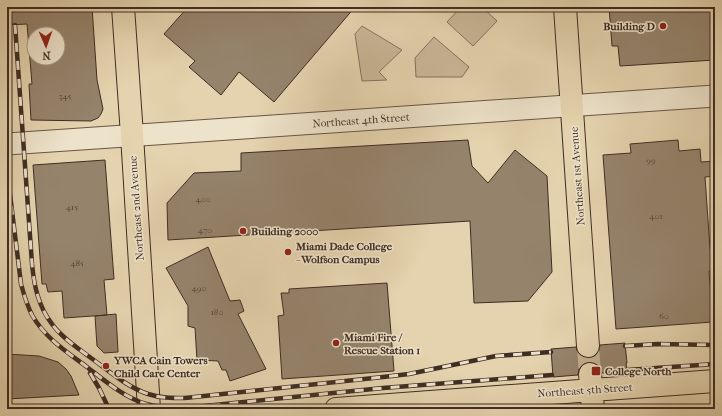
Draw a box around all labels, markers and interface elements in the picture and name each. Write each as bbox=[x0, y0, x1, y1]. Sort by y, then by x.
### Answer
place label: Building D bbox=[603, 20, 656, 33]
marker: Building D bbox=[658, 21, 668, 31]
north arrow bbox=[26, 26, 66, 66]
text: N bbox=[41, 49, 51, 62]
house number: 345 bbox=[59, 91, 71, 101]
street label: Northeast 4th Street bbox=[312, 111, 410, 130]
street label: Northeast 1st Avenue bbox=[568, 126, 587, 226]
street label: Northeast 2nd Avenue bbox=[126, 155, 147, 261]
house number: 99 bbox=[646, 155, 656, 165]
house number: 400 bbox=[195, 194, 211, 204]
house number: 415 bbox=[66, 202, 78, 212]
house number: 401 bbox=[649, 211, 663, 221]
house number: 470 bbox=[198, 225, 212, 235]
place label: Building 2000 bbox=[251, 225, 318, 238]
marker: Building 2000 bbox=[238, 226, 248, 236]
place label: Miami Dade College - Wolfson Campus bbox=[295, 240, 393, 266]
marker: Miami Dade College - Wolfson Campus bbox=[283, 247, 293, 257]
house number: 485 bbox=[70, 258, 84, 268]
house number: 490 bbox=[192, 283, 207, 293]
house number: 180 bbox=[211, 307, 223, 317]
house number: 60 bbox=[659, 311, 669, 321]
place label: Miami Fire / Rescue Station 1 bbox=[343, 331, 420, 357]
marker: Miami Fire / Rescue Station 1 bbox=[331, 338, 341, 348]
place label: YWCA Cain Towers Child Care Center bbox=[113, 354, 207, 380]
marker: YWCA Cain Towers Child Care Center bbox=[101, 361, 111, 371]
marker: College North bbox=[590, 365, 602, 377]
place label: College North bbox=[605, 365, 672, 378]
street label: Northeast 5th Street bbox=[537, 381, 633, 400]

